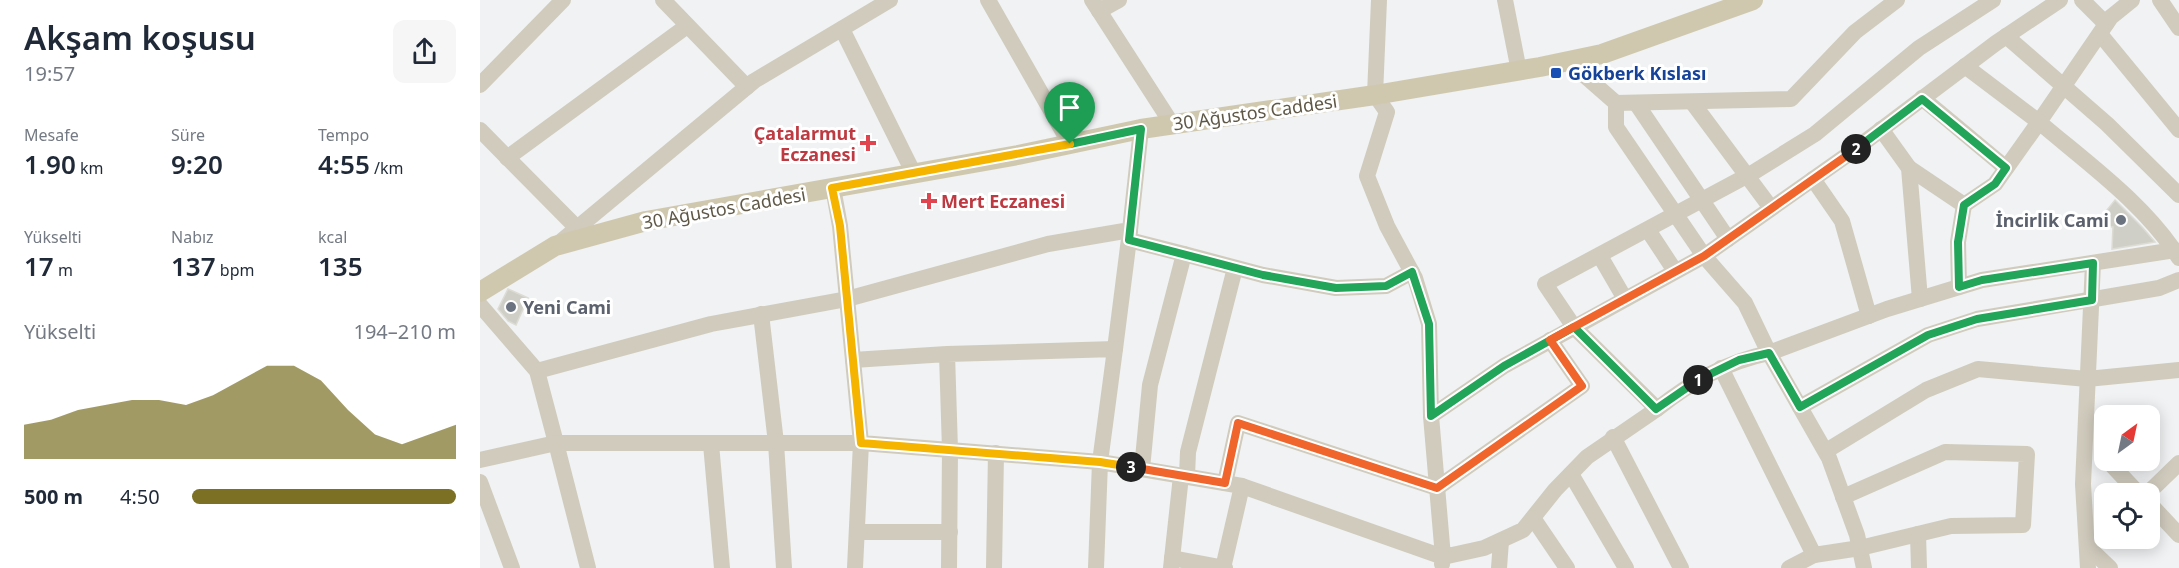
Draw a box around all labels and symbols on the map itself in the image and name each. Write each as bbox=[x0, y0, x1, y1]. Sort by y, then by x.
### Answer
place label: Gökberk Kıslası bbox=[1568, 61, 1706, 85]
marker: Gökberk Kıslası bbox=[1549, 66, 1563, 80]
pin bbox=[1044, 82, 1095, 144]
street label: 30 Ağustos Caddesi bbox=[1171, 89, 1339, 135]
place label: Çatalarmut Eczanesi bbox=[754, 121, 856, 166]
pin: 2 bbox=[1841, 134, 1871, 164]
marker: Çatalarmut Eczanesi bbox=[861, 136, 875, 150]
street label: 30 Ağustos Caddesi bbox=[641, 182, 807, 234]
place label: Mert Eczanesi bbox=[941, 189, 1065, 213]
marker: Mert Eczanesi bbox=[922, 194, 936, 208]
place label: İncirlik Cami bbox=[1996, 208, 2109, 232]
marker: İncirlik Cami bbox=[2114, 213, 2128, 227]
place label: Yeni Cami bbox=[523, 295, 611, 319]
marker: Yeni Cami bbox=[504, 300, 518, 314]
pin: 1 bbox=[1683, 365, 1713, 395]
north arrow bbox=[2094, 405, 2160, 471]
pin: 3 bbox=[1116, 452, 1146, 482]

